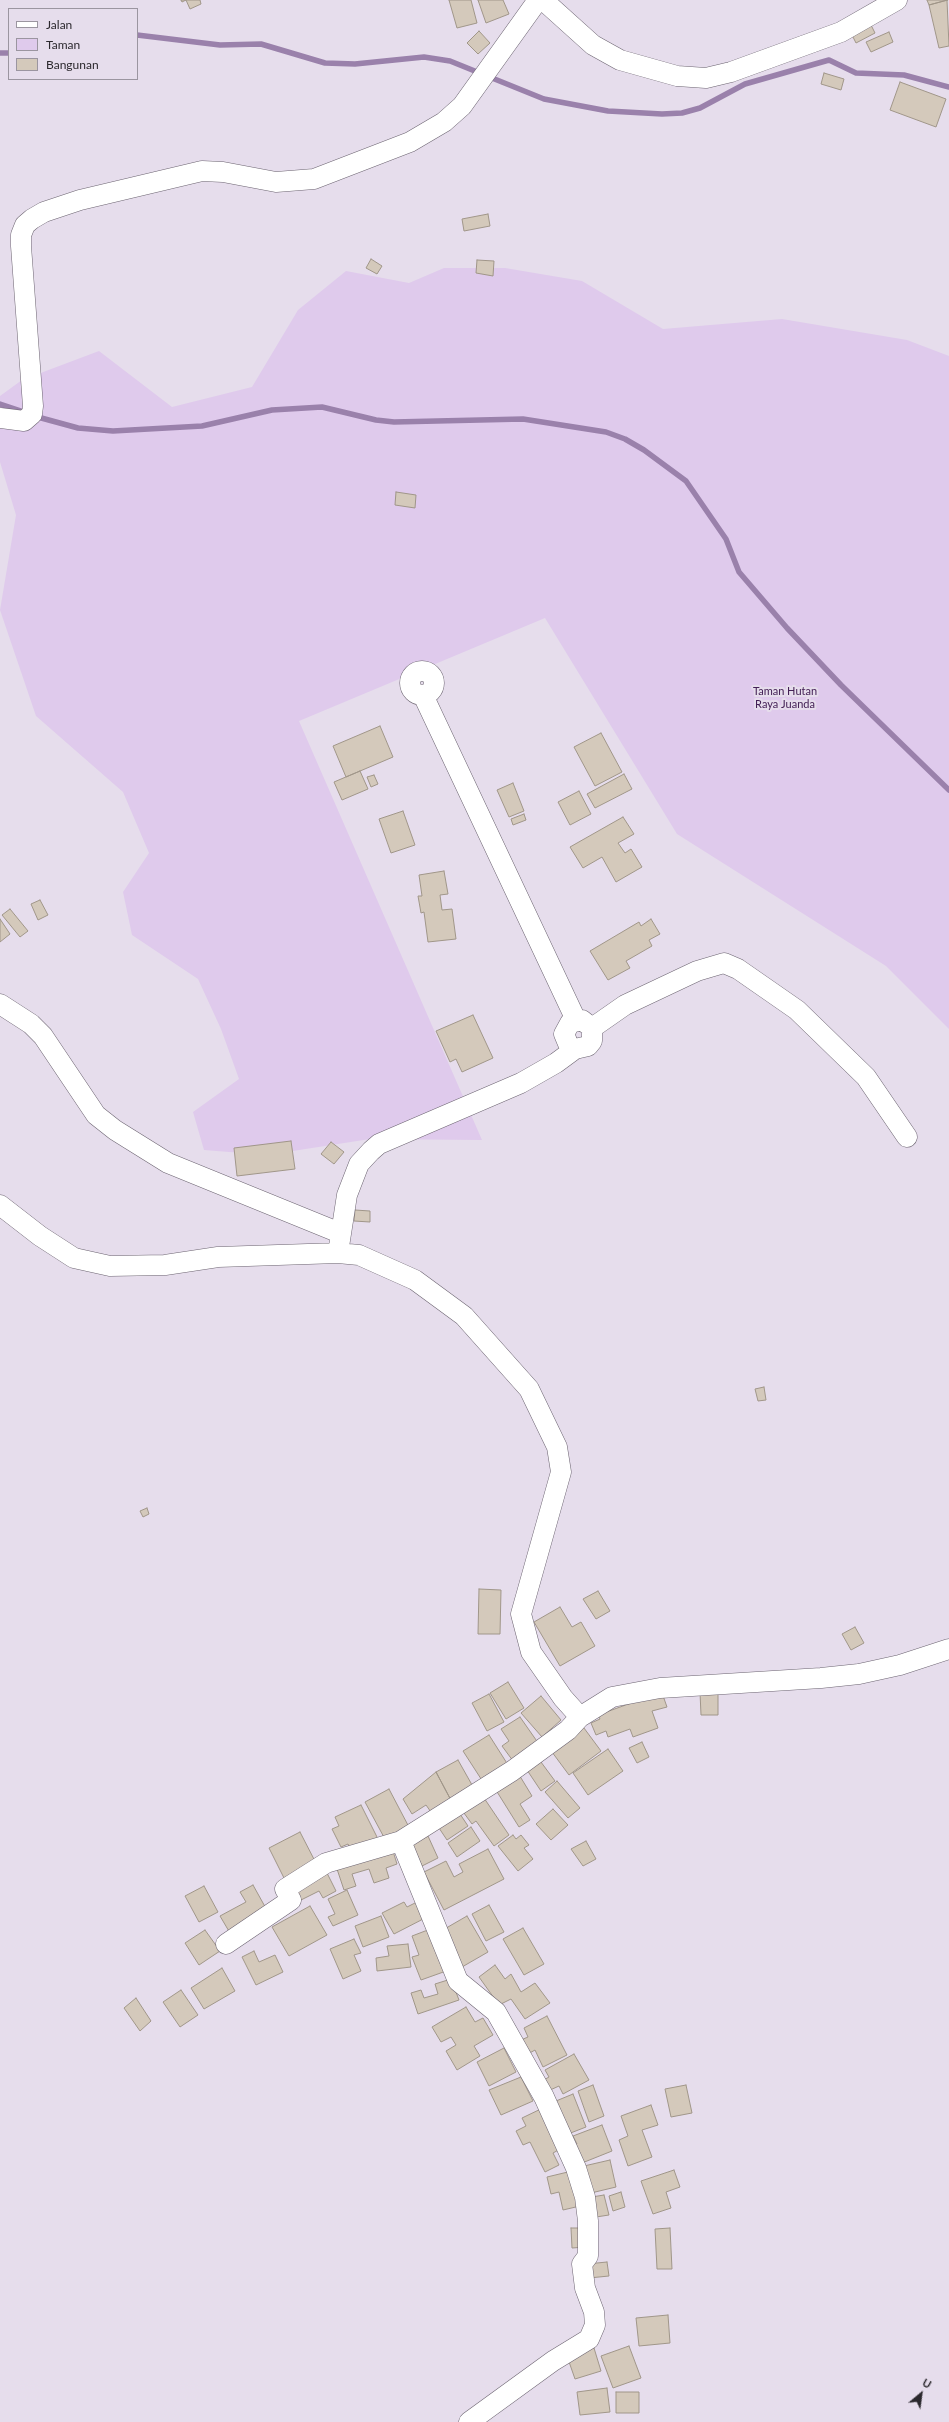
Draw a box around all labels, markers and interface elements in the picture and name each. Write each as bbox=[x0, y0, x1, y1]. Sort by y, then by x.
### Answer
legend bbox=[8, 8, 138, 80]
text: Jalan bbox=[46, 17, 72, 32]
text: Taman bbox=[46, 37, 80, 52]
text: Bangunan bbox=[46, 57, 99, 72]
park label: Taman Hutan Raya Juanda bbox=[753, 684, 817, 710]
north arrow bbox=[901, 2374, 941, 2414]
text: U bbox=[920, 2375, 934, 2391]

